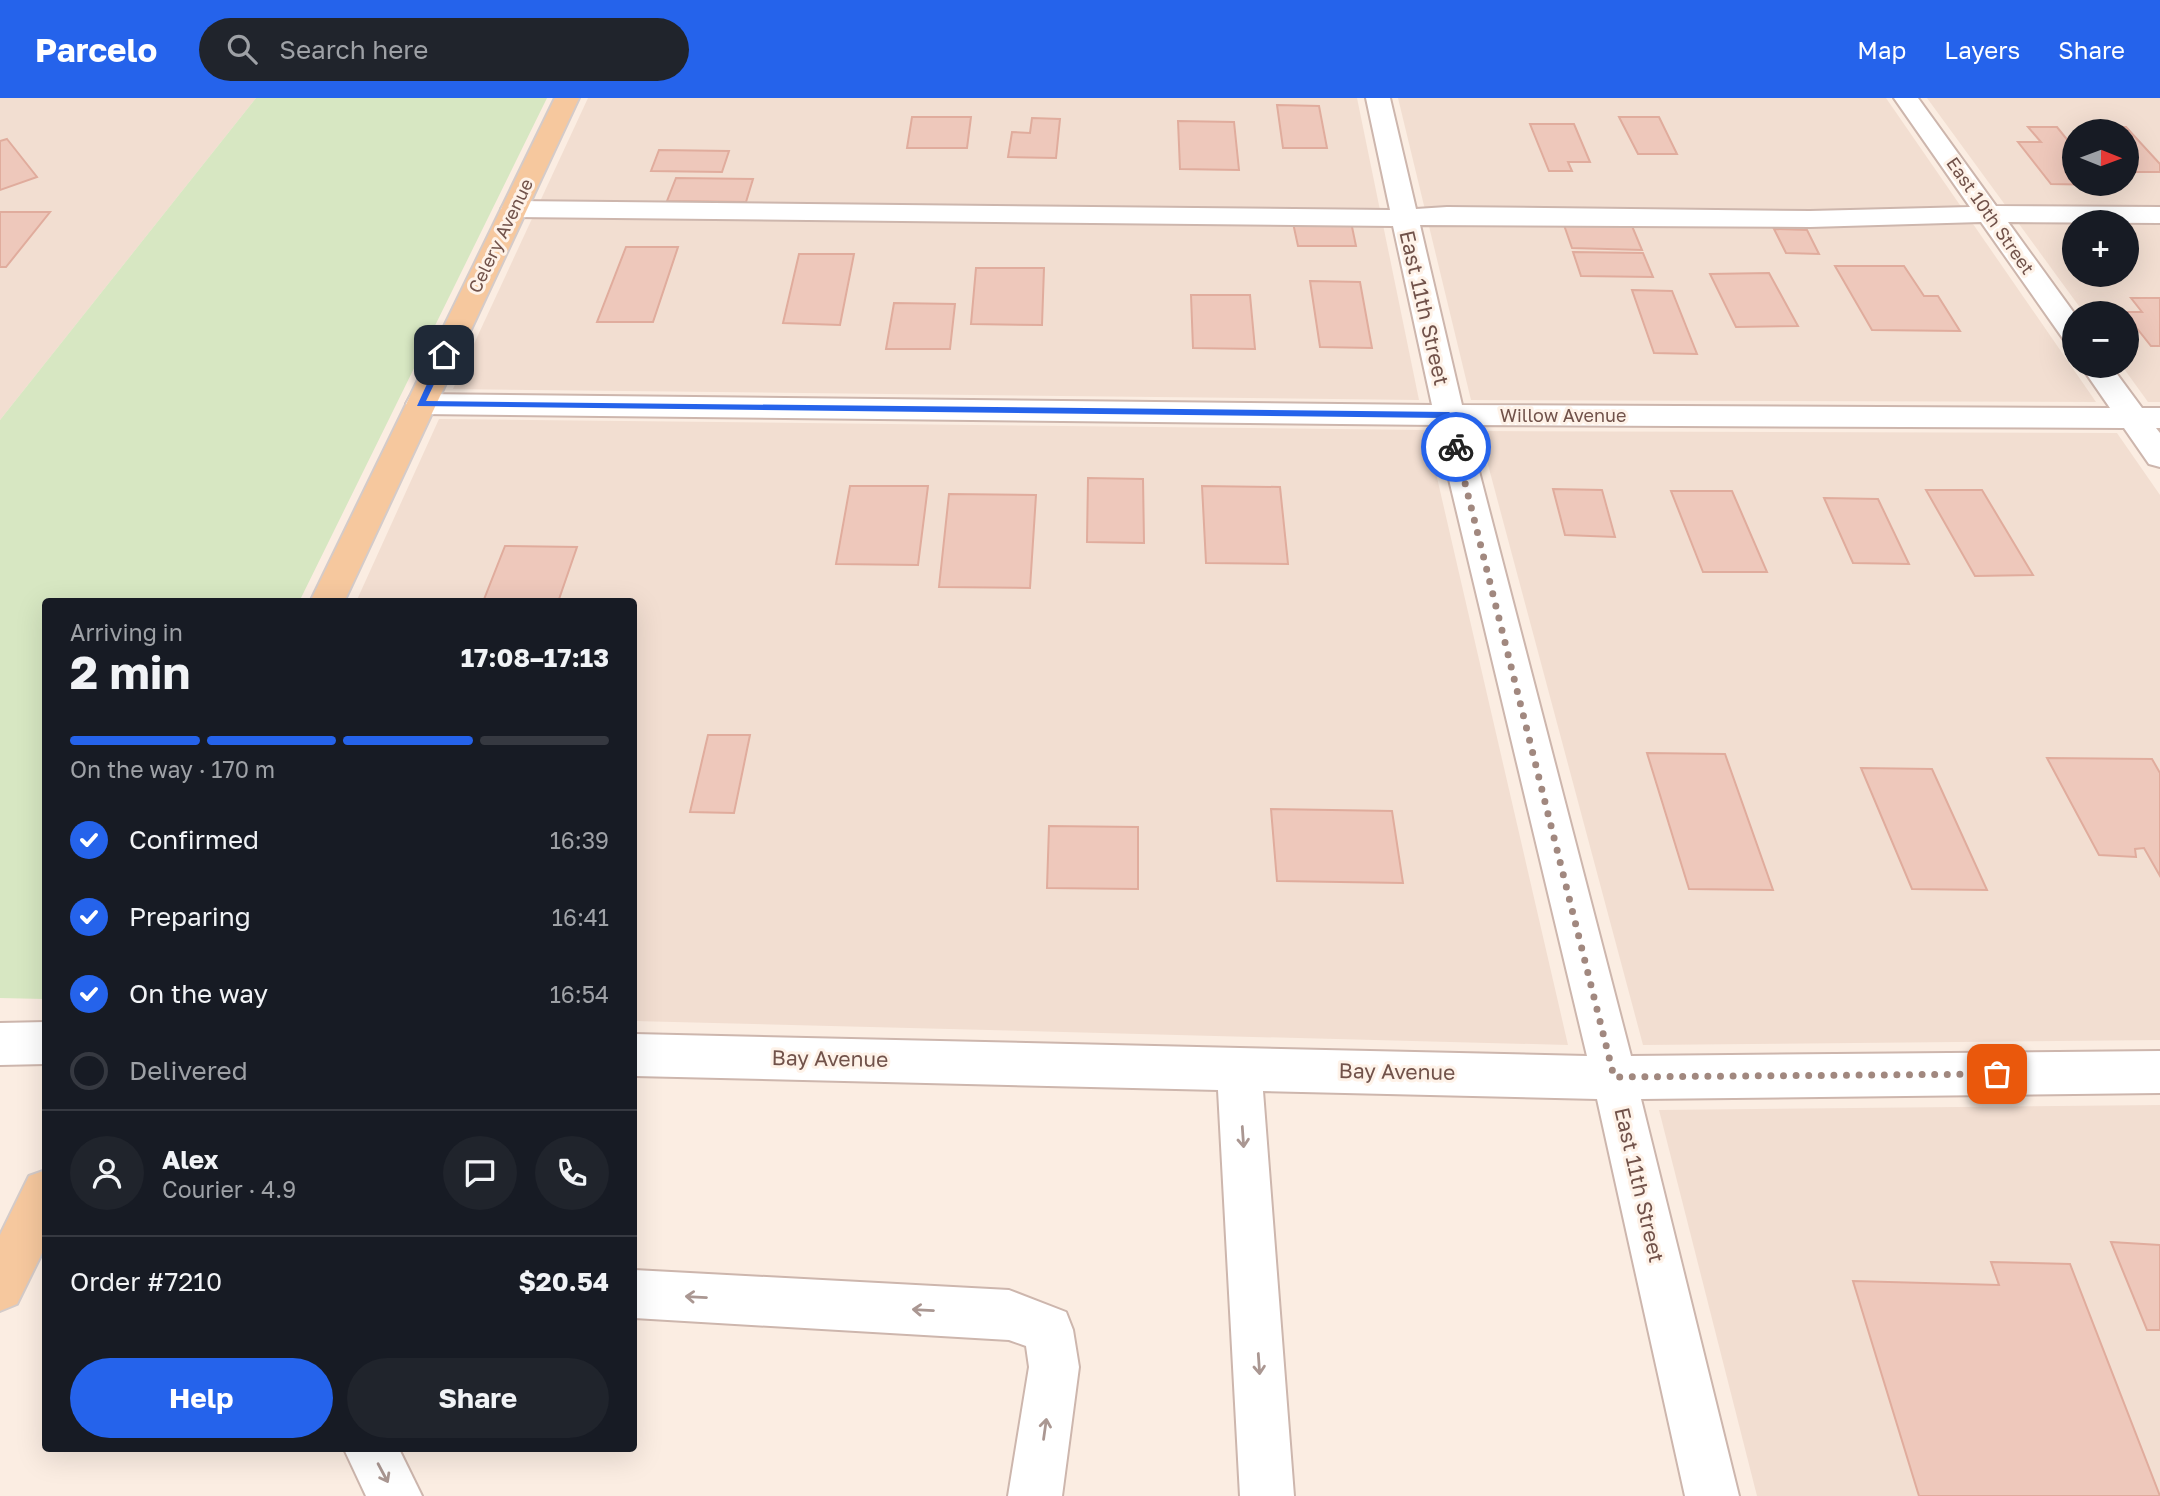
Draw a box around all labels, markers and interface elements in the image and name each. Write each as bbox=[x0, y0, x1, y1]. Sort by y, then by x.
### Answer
search box bbox=[199, 18, 689, 81]
text: Parcelo bbox=[35, 30, 157, 69]
icon: search bbox=[223, 30, 261, 68]
text: Search here bbox=[279, 34, 428, 65]
text: Map bbox=[1857, 35, 1906, 64]
text: Layers bbox=[1944, 35, 2020, 64]
text: Share bbox=[2058, 35, 2125, 64]
north arrow bbox=[2062, 119, 2138, 196]
map controls bbox=[2062, 119, 2139, 378]
street label: East 10th Street bbox=[1942, 153, 2039, 278]
street label: Celery Avenue bbox=[463, 175, 537, 296]
button: + bbox=[2062, 210, 2139, 287]
street label: East 11th Street bbox=[1394, 228, 1455, 388]
button: − bbox=[2062, 301, 2139, 378]
pin bbox=[414, 325, 474, 385]
icon: home bbox=[425, 336, 463, 374]
street label: Willow Avenue bbox=[1500, 404, 1626, 426]
courier bbox=[1421, 412, 1491, 482]
icon: bike bbox=[1437, 428, 1475, 466]
text: Arriving in bbox=[70, 618, 183, 646]
text: 17:08–17:13 bbox=[461, 642, 609, 673]
text: 2 min bbox=[70, 644, 190, 699]
text: On the way · 170 m bbox=[70, 755, 275, 783]
icon: check bbox=[70, 821, 108, 859]
text: Confirmed bbox=[129, 824, 259, 855]
text: 16:39 bbox=[550, 826, 609, 854]
icon: check bbox=[70, 898, 108, 936]
text: Preparing bbox=[129, 901, 251, 932]
text: 16:41 bbox=[552, 903, 609, 931]
icon: check bbox=[70, 975, 108, 1013]
text: On the way bbox=[129, 978, 268, 1009]
text: 16:54 bbox=[550, 980, 609, 1008]
street label: Bay Avenue bbox=[771, 1044, 889, 1072]
pin bbox=[1967, 1044, 2027, 1104]
text: Delivered bbox=[129, 1055, 248, 1086]
icon: bag bbox=[1978, 1055, 2016, 1093]
street label: Bay Avenue bbox=[1338, 1057, 1456, 1085]
street label: East 11th Street bbox=[1609, 1105, 1670, 1265]
one-way arrow bbox=[1237, 1125, 1250, 1148]
button: person bbox=[70, 1136, 144, 1210]
button: chat bbox=[443, 1136, 517, 1210]
button: phone bbox=[535, 1136, 609, 1210]
text: Alex bbox=[162, 1144, 219, 1175]
text: Courier · 4.9 bbox=[162, 1175, 296, 1203]
text: Order #7210 bbox=[70, 1266, 222, 1297]
text: $20.54 bbox=[518, 1266, 609, 1297]
one-way arrow bbox=[685, 1291, 708, 1304]
one-way arrow bbox=[912, 1304, 935, 1317]
one-way arrow bbox=[1252, 1352, 1265, 1375]
button: Help bbox=[70, 1358, 333, 1438]
button: Share bbox=[347, 1358, 609, 1438]
one-way arrow bbox=[1039, 1418, 1052, 1441]
one-way arrow bbox=[376, 1462, 390, 1482]

